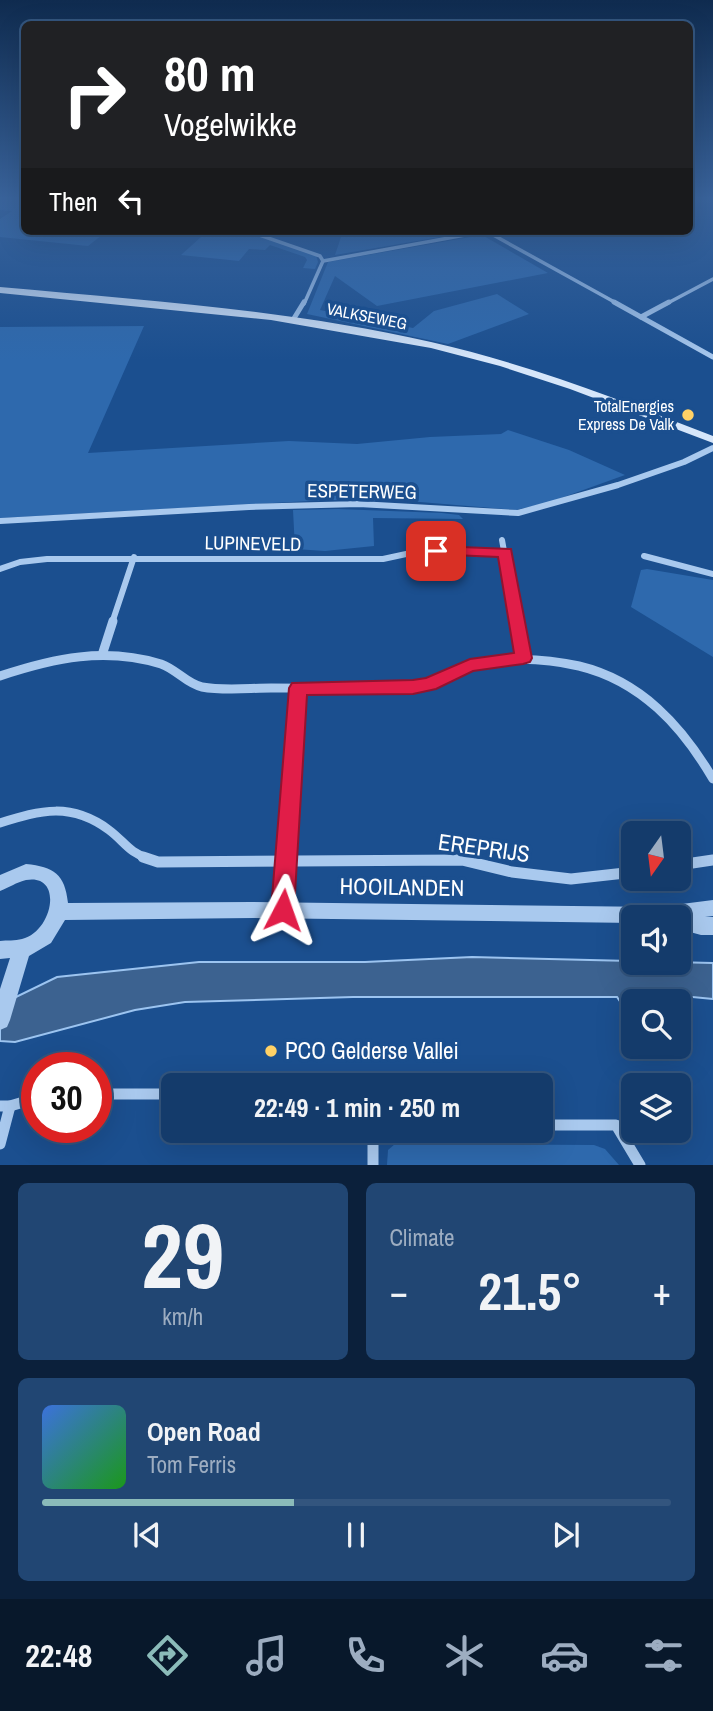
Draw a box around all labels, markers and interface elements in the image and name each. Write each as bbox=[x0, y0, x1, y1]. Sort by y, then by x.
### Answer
text: 80 m bbox=[164, 40, 256, 106]
icon: right bbox=[49, 49, 140, 140]
text: Vogelwikke bbox=[164, 103, 297, 146]
icon: left bbox=[112, 182, 150, 220]
text: Then bbox=[49, 184, 98, 219]
street label: VALKSEWEG bbox=[325, 297, 409, 335]
place label: TotalEnergies Express De Valk bbox=[578, 395, 674, 435]
marker: TotalEnergies Express De Valk bbox=[680, 407, 696, 423]
street label: ESPETERWEG bbox=[307, 477, 417, 505]
pin bbox=[406, 521, 466, 581]
street label: LUPINEVELD bbox=[204, 529, 302, 557]
icon: arrive bbox=[417, 532, 455, 570]
north arrow bbox=[621, 821, 691, 891]
map controls bbox=[621, 821, 691, 1143]
street label: EREPRIJS bbox=[436, 826, 532, 869]
street label: HOOILANDEN bbox=[339, 870, 465, 903]
position arrow bbox=[246, 873, 320, 947]
button: sound bbox=[621, 905, 691, 975]
button: search bbox=[621, 989, 691, 1059]
place label: PCO Gelderse Vallei bbox=[285, 1035, 459, 1066]
marker: PCO Gelderse Vallei bbox=[263, 1043, 279, 1059]
speed limit sign: 30 bbox=[21, 1052, 112, 1143]
button: layers bbox=[621, 1073, 691, 1143]
text: 22:49 · 1 min · 250 m bbox=[254, 1090, 460, 1125]
text: 29 bbox=[141, 1194, 224, 1316]
text: Climate bbox=[390, 1222, 454, 1253]
text: 21.5° bbox=[478, 1256, 582, 1326]
text: − bbox=[390, 1266, 408, 1317]
text: + bbox=[653, 1266, 671, 1317]
text: km/h bbox=[162, 1301, 203, 1332]
text: Open Road bbox=[147, 1414, 261, 1449]
text: Tom Ferris bbox=[147, 1449, 236, 1480]
icon: previous bbox=[128, 1516, 166, 1554]
icon: pause bbox=[337, 1516, 375, 1554]
icon: next bbox=[547, 1516, 585, 1554]
icon: directions bbox=[143, 1631, 192, 1680]
icon: music bbox=[242, 1631, 291, 1680]
icon: phone bbox=[341, 1631, 390, 1680]
icon: climate bbox=[440, 1631, 489, 1680]
icon: car bbox=[540, 1631, 589, 1680]
icon: filters bbox=[639, 1631, 688, 1680]
text: 22:48 bbox=[25, 1634, 92, 1677]

